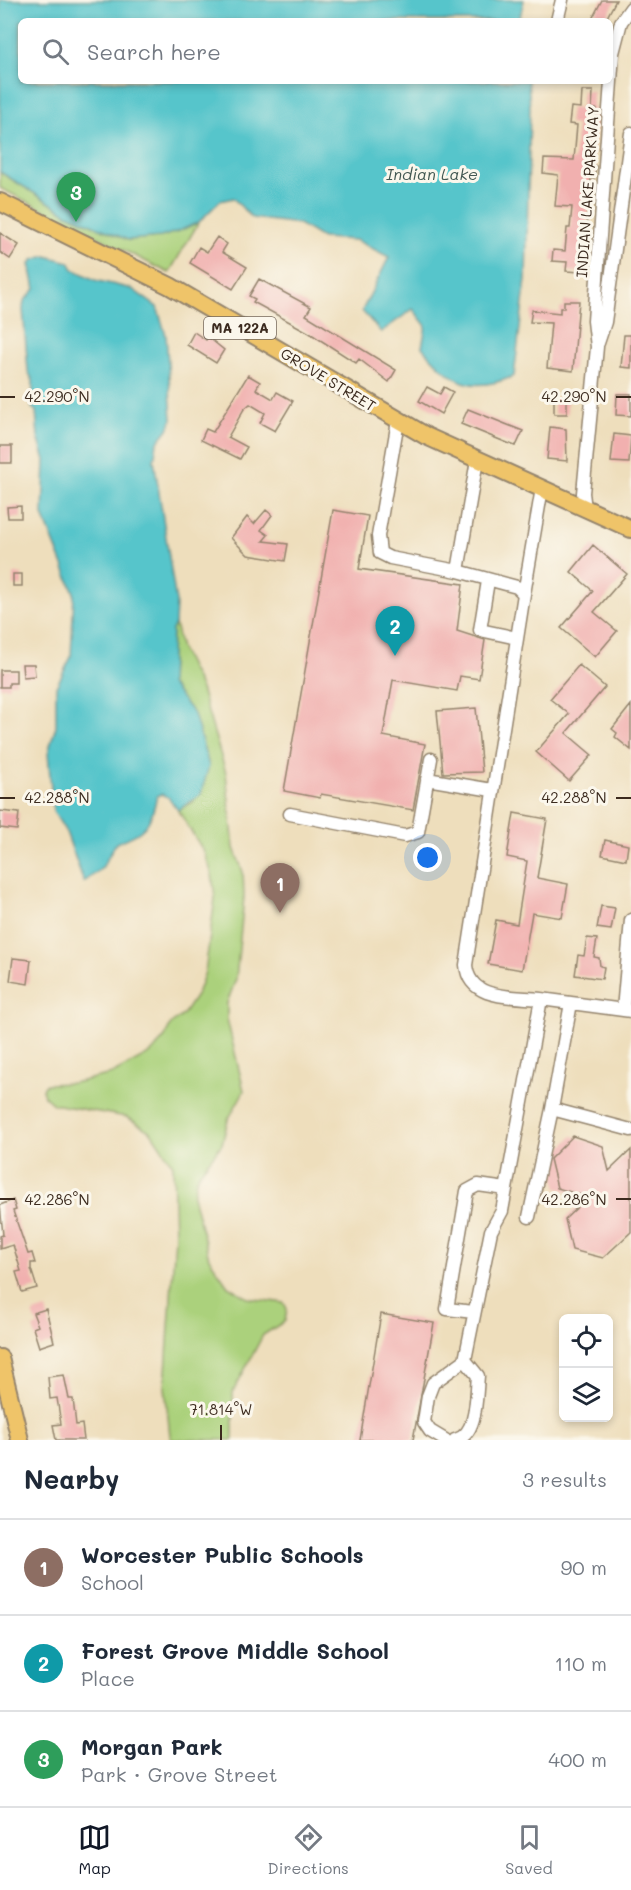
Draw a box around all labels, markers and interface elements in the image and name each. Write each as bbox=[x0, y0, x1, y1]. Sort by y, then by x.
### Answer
search box bbox=[18, 18, 613, 84]
icon: search bbox=[39, 35, 72, 68]
text: Search here bbox=[87, 37, 221, 66]
street label: INDIAN LAKE PARKWAY bbox=[571, 105, 603, 278]
water label: Indian Lake bbox=[386, 163, 478, 184]
pin: 3 bbox=[56, 172, 96, 222]
road number: MA 122A bbox=[204, 317, 276, 339]
street label: GROVE STREET bbox=[277, 343, 380, 415]
text: 42.290°N bbox=[25, 386, 89, 406]
text: 42.290°N bbox=[542, 386, 606, 406]
pin: 2 bbox=[376, 606, 414, 656]
text: 42.288°N bbox=[25, 787, 89, 807]
text: 42.288°N bbox=[542, 787, 606, 807]
your location bbox=[413, 843, 442, 872]
pin: 1 bbox=[260, 864, 300, 913]
text: 42.286°N bbox=[25, 1189, 89, 1209]
text: 42.286°N bbox=[542, 1189, 606, 1209]
map controls bbox=[559, 1314, 613, 1422]
button: locate bbox=[559, 1314, 613, 1368]
button: layers bbox=[559, 1368, 613, 1422]
text: 71.814°W bbox=[189, 1399, 253, 1419]
text: Nearby bbox=[24, 1462, 119, 1496]
text: 3 results bbox=[522, 1466, 607, 1492]
text: Worcester Public Schools bbox=[81, 1540, 364, 1569]
text: 1 bbox=[39, 1554, 48, 1580]
text: 90 m bbox=[561, 1554, 607, 1580]
text: School bbox=[81, 1569, 144, 1595]
text: Forest Grove Middle School bbox=[81, 1636, 389, 1665]
text: 2 bbox=[38, 1650, 49, 1676]
text: 110 m bbox=[554, 1650, 607, 1676]
text: Place bbox=[81, 1665, 135, 1691]
text: Morgan Park bbox=[81, 1732, 223, 1761]
text: 3 bbox=[38, 1746, 50, 1772]
text: 400 m bbox=[548, 1746, 607, 1772]
text: Park · Grove Street bbox=[81, 1761, 278, 1787]
tab: Map bbox=[78, 1821, 111, 1878]
tab: Directions bbox=[268, 1821, 349, 1878]
tab: Saved bbox=[505, 1821, 553, 1878]

